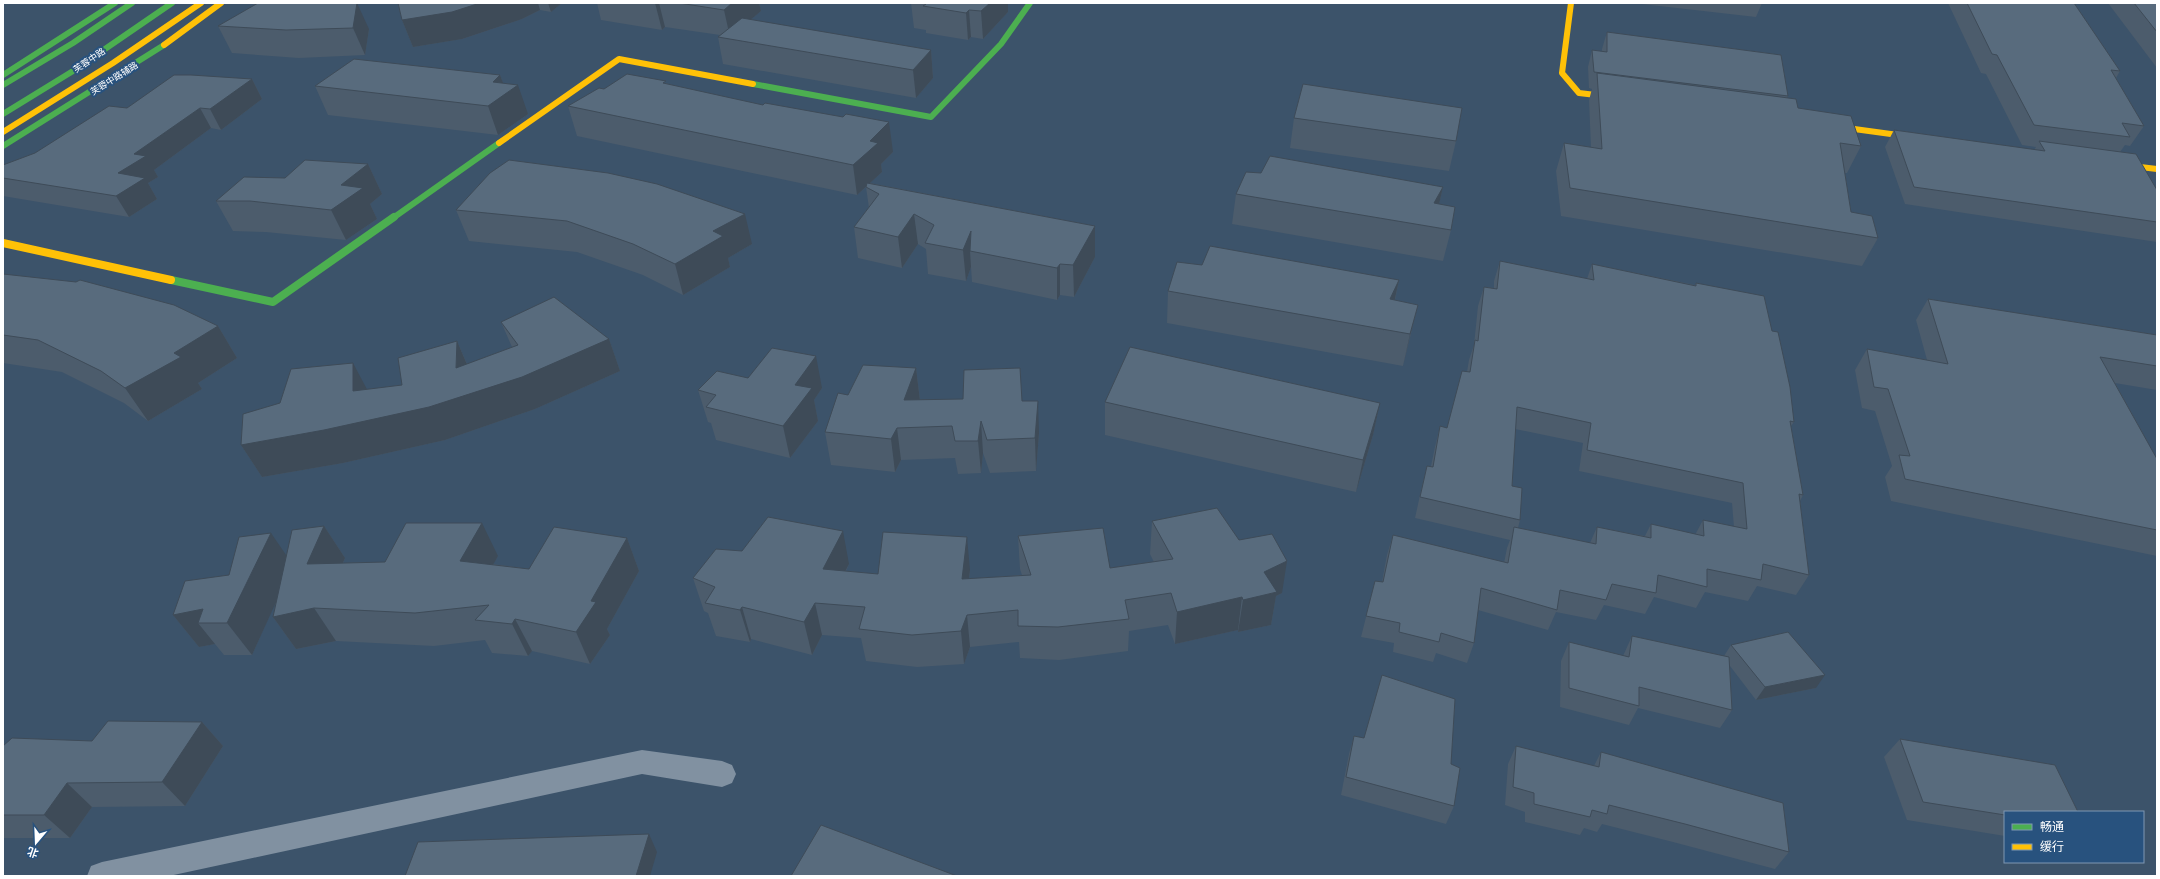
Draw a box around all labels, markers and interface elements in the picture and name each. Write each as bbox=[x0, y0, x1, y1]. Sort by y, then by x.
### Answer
street label: 芙蓉中路 bbox=[71, 45, 107, 75]
street label: 芙蓉中路辅路 bbox=[88, 59, 140, 97]
legend bbox=[2004, 811, 2144, 863]
text: 畅通 bbox=[2040, 819, 2064, 833]
north arrow bbox=[16, 823, 56, 863]
text: 缓行 bbox=[2040, 839, 2064, 853]
text: 北 bbox=[25, 845, 40, 861]

